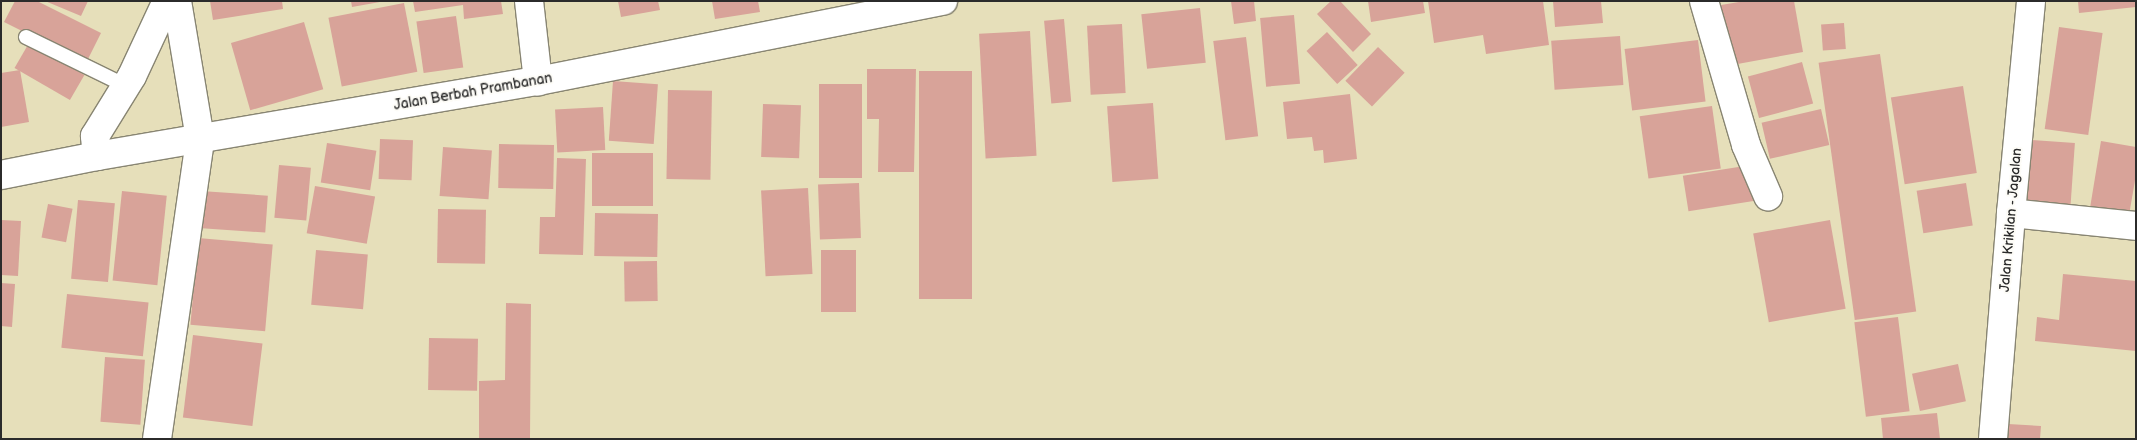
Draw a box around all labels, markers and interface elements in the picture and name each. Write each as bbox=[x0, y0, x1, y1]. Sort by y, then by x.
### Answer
street label: Jalan Berbah Prambanan bbox=[392, 70, 554, 114]
street label: Jalan Krikilan - Jagalan bbox=[1996, 146, 2026, 294]

